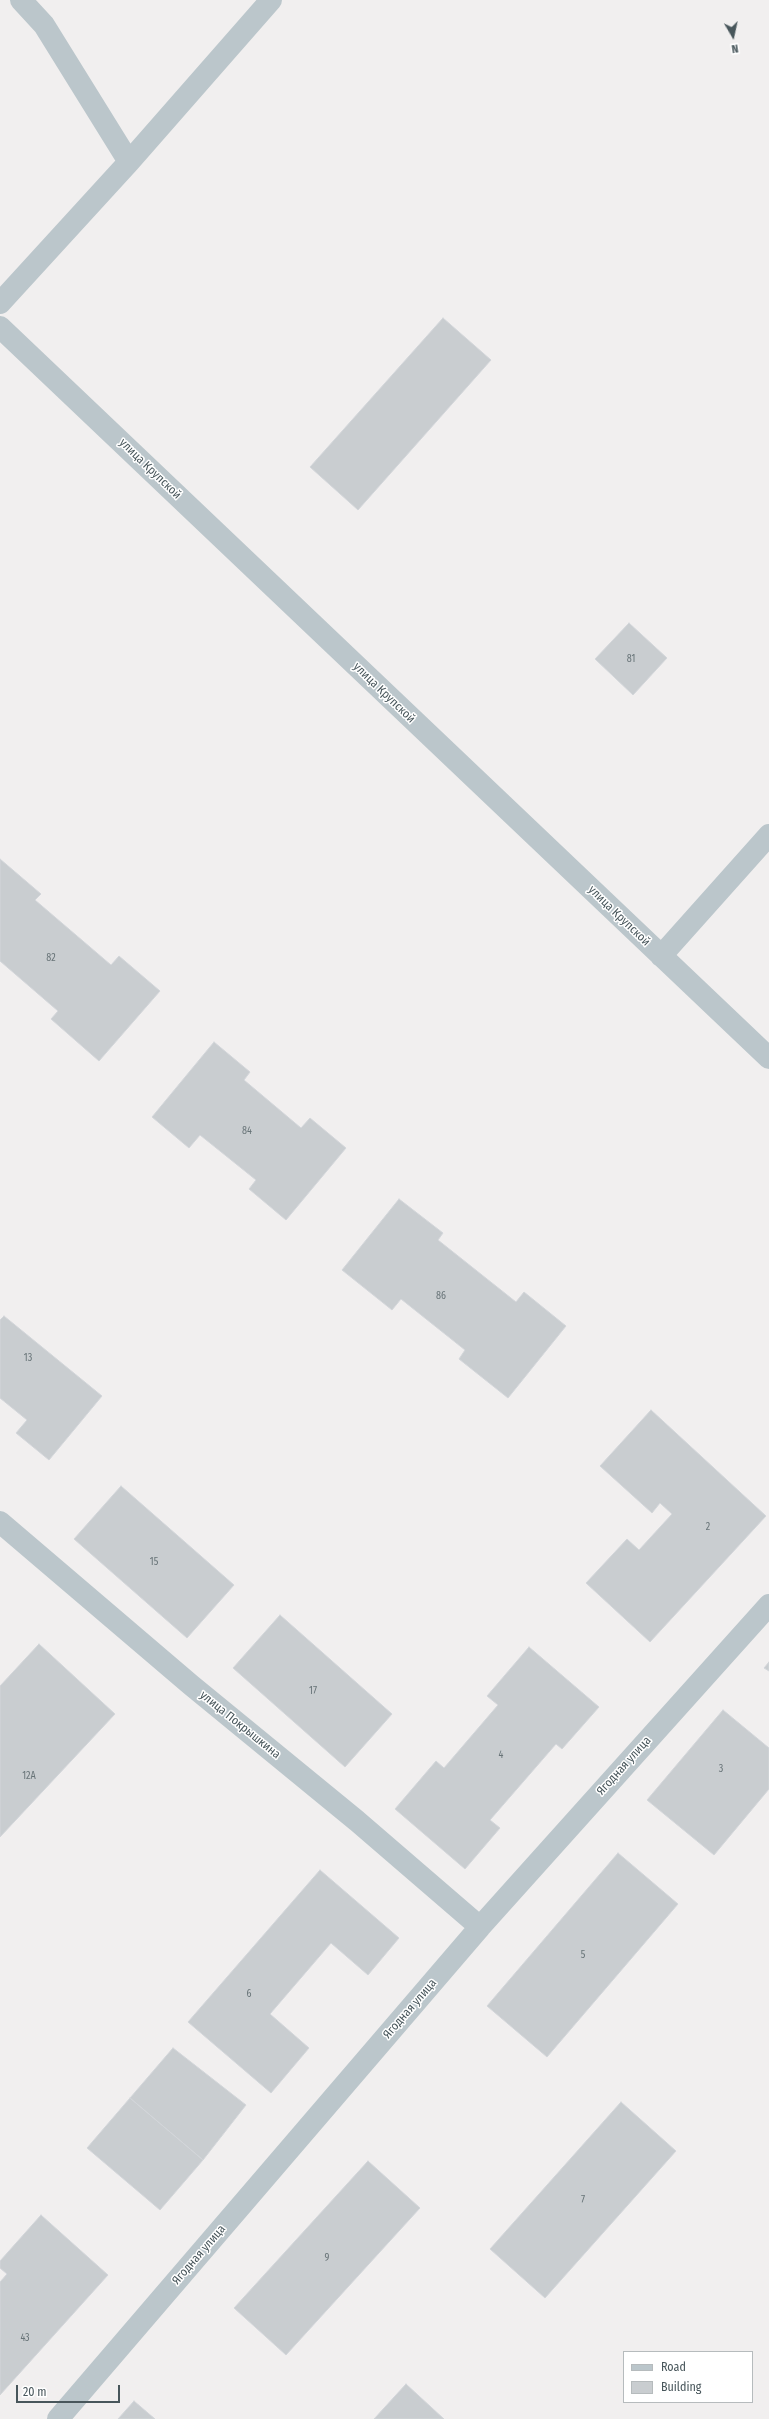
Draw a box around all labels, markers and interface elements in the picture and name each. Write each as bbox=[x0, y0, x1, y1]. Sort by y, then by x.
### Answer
north arrow bbox=[713, 16, 753, 56]
text: N bbox=[731, 41, 739, 55]
street label: улица Крупской bbox=[116, 436, 184, 502]
house number: 81 bbox=[627, 653, 635, 665]
street label: улица Крупской bbox=[350, 660, 418, 726]
street label: улица Крупской bbox=[585, 883, 653, 949]
house number: 82 bbox=[46, 952, 56, 964]
house number: 84 bbox=[242, 1125, 252, 1137]
house number: 86 bbox=[436, 1290, 446, 1302]
house number: 13 bbox=[24, 1352, 32, 1364]
house number: 2 bbox=[706, 1521, 710, 1533]
house number: 15 bbox=[150, 1556, 158, 1568]
house number: 17 bbox=[309, 1685, 317, 1697]
street label: улица Покрышкина bbox=[197, 1688, 283, 1762]
street label: Ягодная улица bbox=[594, 1734, 654, 1798]
house number: 4 bbox=[499, 1749, 503, 1761]
house number: 3 bbox=[719, 1763, 723, 1775]
house number: 12А bbox=[22, 1770, 36, 1782]
house number: 5 bbox=[581, 1949, 585, 1961]
street label: Ягодная улица bbox=[380, 1976, 440, 2042]
house number: 6 bbox=[247, 1988, 251, 2000]
house number: 7 bbox=[581, 2194, 585, 2206]
street label: Ягодная улица bbox=[169, 2222, 229, 2288]
house number: 9 bbox=[325, 2252, 329, 2264]
house number: 43 bbox=[20, 2332, 30, 2344]
legend bbox=[623, 2351, 753, 2403]
text: Road bbox=[661, 2360, 686, 2374]
scale bar bbox=[18, 2377, 122, 2403]
text: Building bbox=[661, 2380, 701, 2394]
text: 20 m bbox=[23, 2385, 47, 2399]

